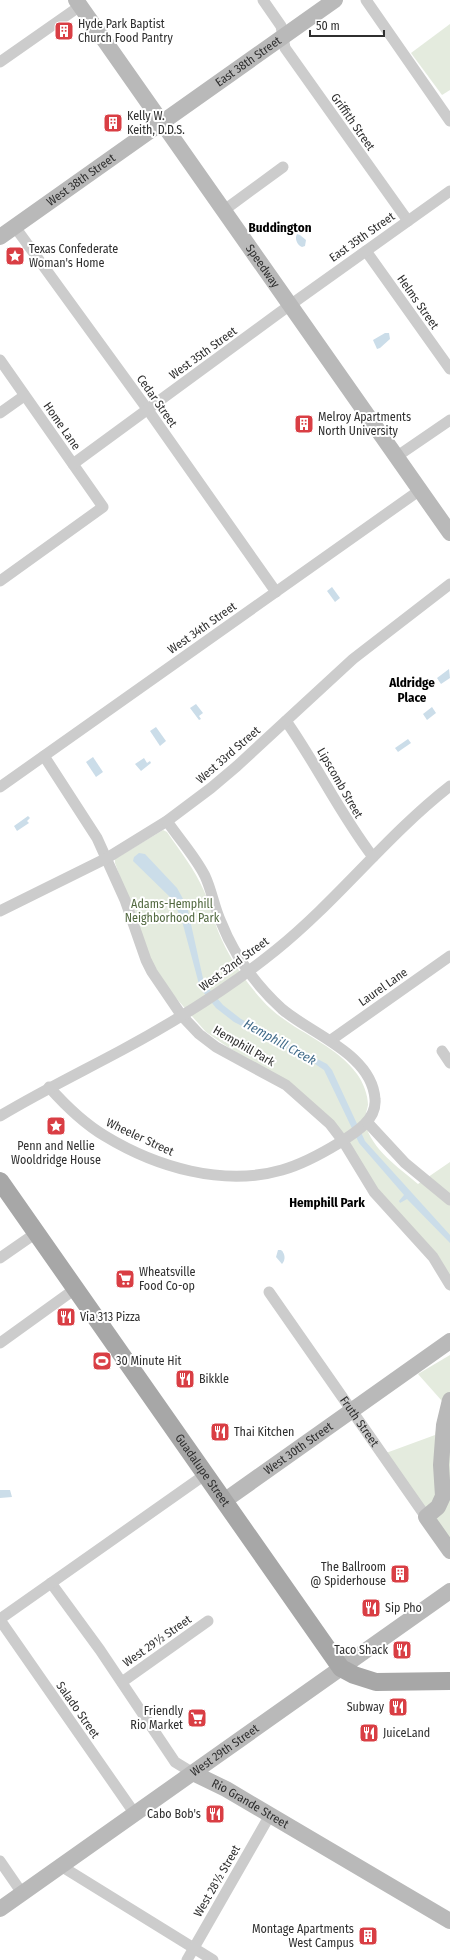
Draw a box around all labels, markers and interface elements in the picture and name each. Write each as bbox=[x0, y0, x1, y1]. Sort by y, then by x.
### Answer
scale bar bbox=[310, 12, 384, 38]
place label: Hyde Park Baptist Church Food Pantry bbox=[78, 17, 173, 45]
text: 50 m bbox=[316, 19, 340, 33]
building icon: Hyde Park Baptist Church Food Pantry bbox=[53, 20, 75, 42]
street label: East 38th Street bbox=[213, 33, 284, 89]
street label: Griffith Street bbox=[328, 91, 378, 153]
place label: Kelly W. Keith, D.D.S. bbox=[127, 109, 185, 137]
building icon: Kelly W. Keith, D.D.S. bbox=[102, 112, 124, 134]
street label: West 38th Street bbox=[44, 151, 118, 209]
street label: East 35th Street bbox=[327, 209, 397, 265]
district label: Buddington bbox=[249, 220, 312, 235]
place label: Texas Confederate Woman's Home bbox=[29, 242, 118, 270]
street label: Speedway bbox=[243, 242, 283, 291]
place icon: Texas Confederate Woman's Home bbox=[4, 245, 26, 267]
street label: Helms Street bbox=[394, 272, 442, 332]
street label: West 35th Street bbox=[166, 324, 240, 382]
street label: Cedar Street bbox=[134, 372, 180, 430]
street label: Home Lane bbox=[41, 399, 84, 453]
place label: Melroy Apartments North University bbox=[318, 410, 411, 438]
building icon: Melroy Apartments North University bbox=[293, 413, 315, 435]
street label: West 34th Street bbox=[165, 599, 239, 657]
district label: Aldridge Place bbox=[388, 675, 435, 705]
street label: West 33rd Street bbox=[193, 723, 263, 787]
street label: Lipscomb Street bbox=[314, 745, 366, 821]
park label: Adams-Hemphill Neighborhood Park bbox=[125, 897, 220, 925]
street label: West 32nd Street bbox=[197, 934, 271, 994]
street label: Laurel Lane bbox=[356, 965, 410, 1009]
water label: Hemphill Creek bbox=[241, 1016, 319, 1068]
street label: Hemphill Park bbox=[211, 1023, 278, 1069]
place icon: Penn and Nellie Wooldridge House bbox=[45, 1115, 67, 1137]
street label: Wheeler Street bbox=[104, 1115, 176, 1159]
place label: Penn and Nellie Wooldridge House bbox=[11, 1139, 101, 1167]
district label: Hemphill Park bbox=[289, 1195, 365, 1210]
place label: Wheatsville Food Co-op bbox=[139, 1265, 196, 1293]
supermarket icon: Wheatsville Food Co-op bbox=[114, 1268, 136, 1290]
restaurant icon: Via 313 Pizza bbox=[55, 1306, 77, 1328]
place label: Via 313 Pizza bbox=[80, 1310, 141, 1324]
sports icon: 30 Minute Hit bbox=[91, 1350, 113, 1372]
place label: 30 Minute Hit bbox=[116, 1354, 181, 1368]
restaurant icon: Bikkle bbox=[174, 1368, 196, 1390]
place label: Bikkle bbox=[199, 1372, 229, 1386]
street label: Fruth Street bbox=[337, 1394, 382, 1449]
street label: West 30th Street bbox=[261, 1419, 335, 1478]
restaurant icon: Thai Kitchen bbox=[209, 1421, 231, 1443]
place label: Thai Kitchen bbox=[234, 1425, 294, 1439]
street label: Guadalupe Street bbox=[172, 1431, 233, 1509]
place label: The Ballroom @ Spiderhouse bbox=[310, 1560, 386, 1588]
building icon: The Ballroom @ Spiderhouse bbox=[389, 1563, 411, 1585]
restaurant icon: Sip Pho bbox=[360, 1597, 382, 1619]
place label: Sip Pho bbox=[385, 1601, 422, 1615]
street label: West 29½ Street bbox=[120, 1612, 194, 1670]
restaurant icon: Taco Shack bbox=[391, 1639, 413, 1661]
place label: Taco Shack bbox=[334, 1643, 388, 1657]
street label: Salado Street bbox=[53, 1679, 103, 1741]
restaurant icon: Subway bbox=[387, 1696, 409, 1718]
place label: Subway bbox=[347, 1700, 385, 1714]
place label: Friendly Rio Market bbox=[130, 1704, 184, 1732]
supermarket icon: Friendly Rio Market bbox=[186, 1707, 208, 1729]
street label: West 29th Street bbox=[188, 1721, 262, 1779]
restaurant icon: JuiceLand bbox=[358, 1722, 380, 1744]
place label: JuiceLand bbox=[383, 1726, 430, 1740]
street label: Rio Grande Street bbox=[210, 1776, 291, 1831]
restaurant icon: Cabo Bob's bbox=[204, 1803, 226, 1825]
place label: Cabo Bob's bbox=[147, 1807, 201, 1821]
street label: West 28½ Street bbox=[191, 1843, 243, 1919]
place label: Montage Apartments West Campus bbox=[252, 1922, 354, 1950]
building icon: Montage Apartments West Campus bbox=[357, 1925, 379, 1947]

